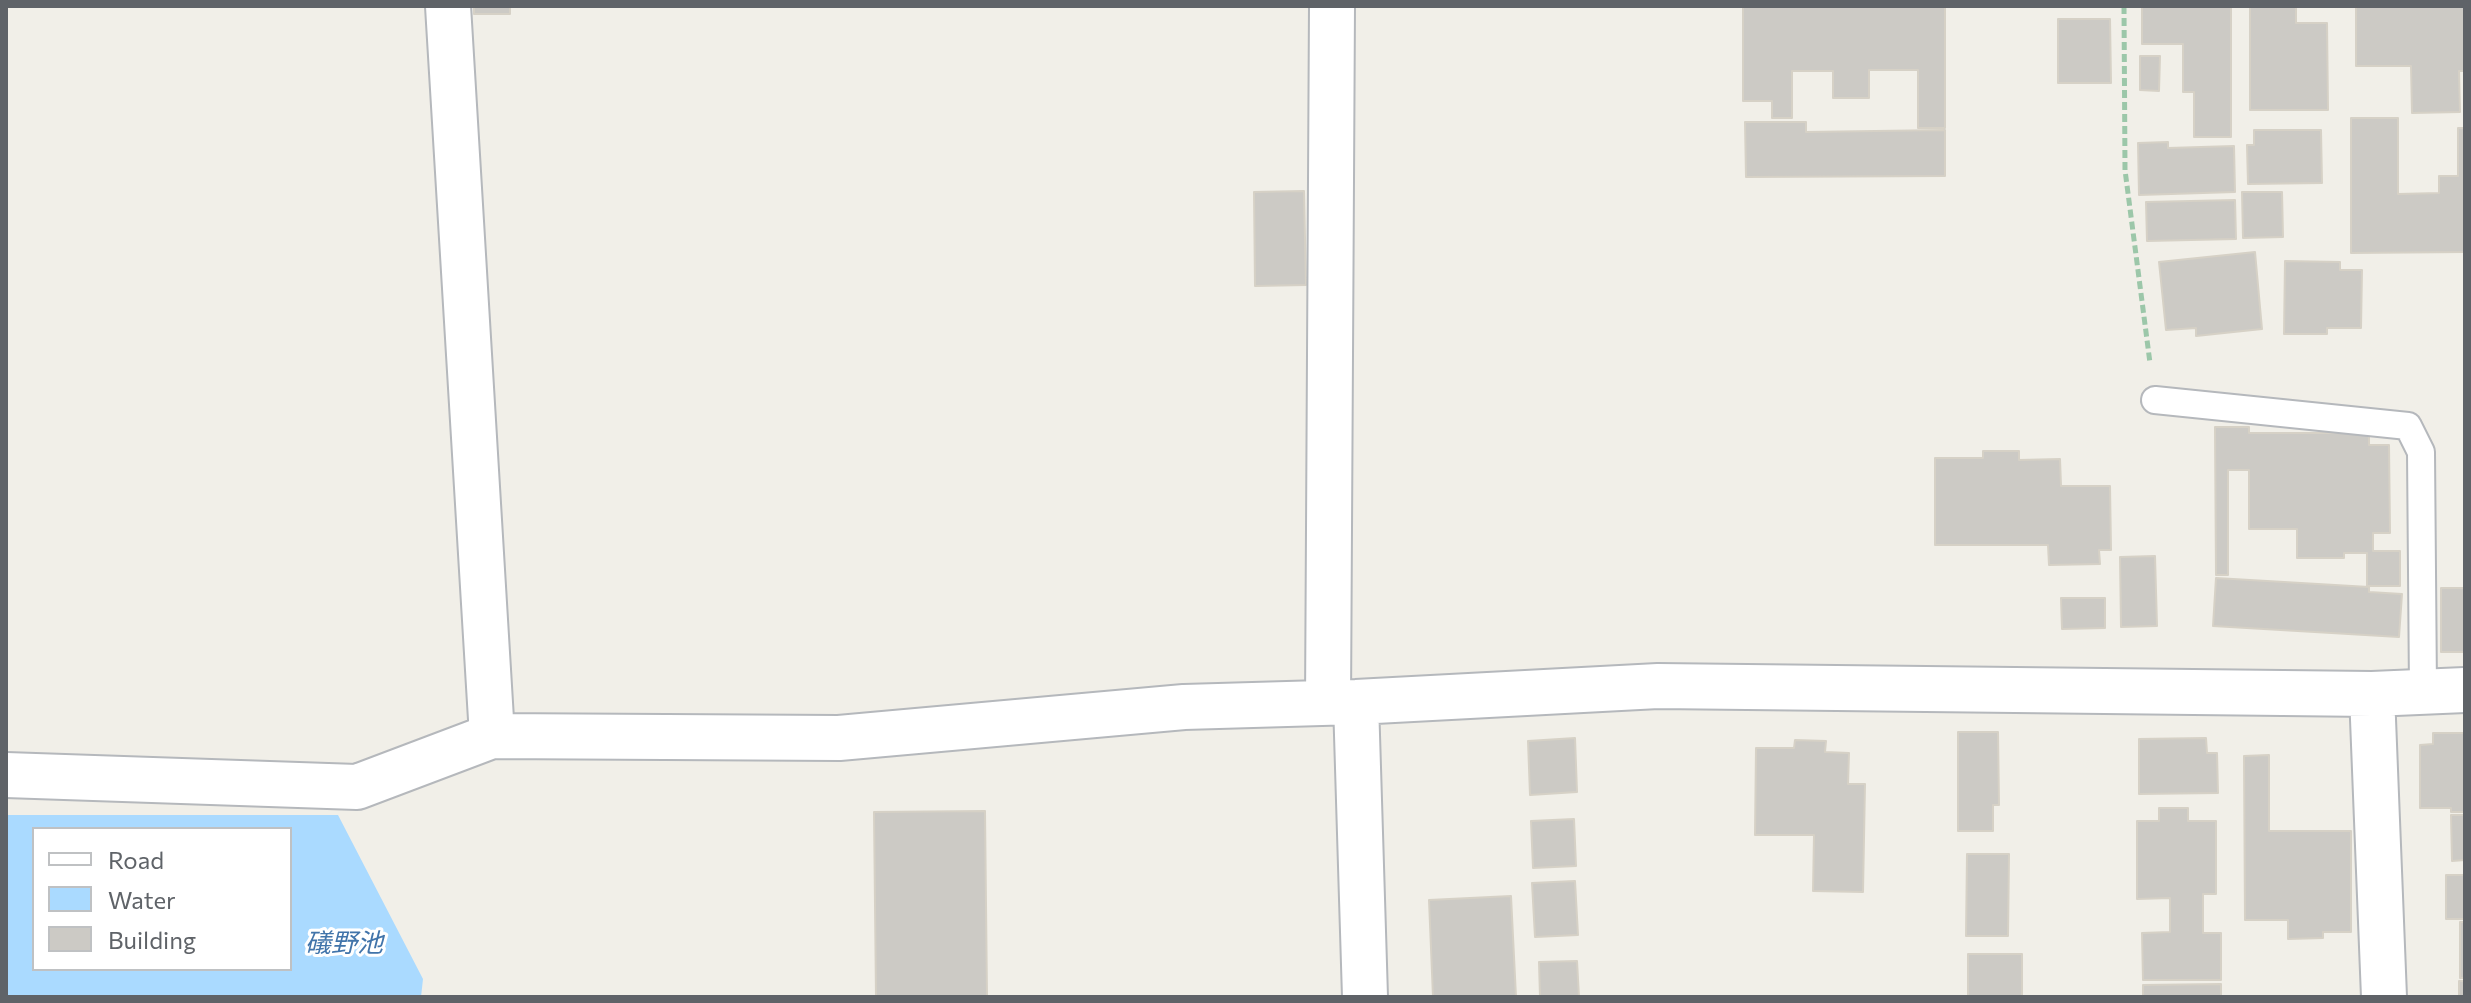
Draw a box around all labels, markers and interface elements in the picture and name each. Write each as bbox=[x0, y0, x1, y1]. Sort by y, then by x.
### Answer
legend bbox=[32, 827, 292, 971]
text: Road bbox=[108, 845, 164, 874]
text: Water bbox=[108, 885, 176, 914]
text: Building bbox=[108, 925, 196, 954]
water label: 礒野池 bbox=[305, 927, 383, 959]

